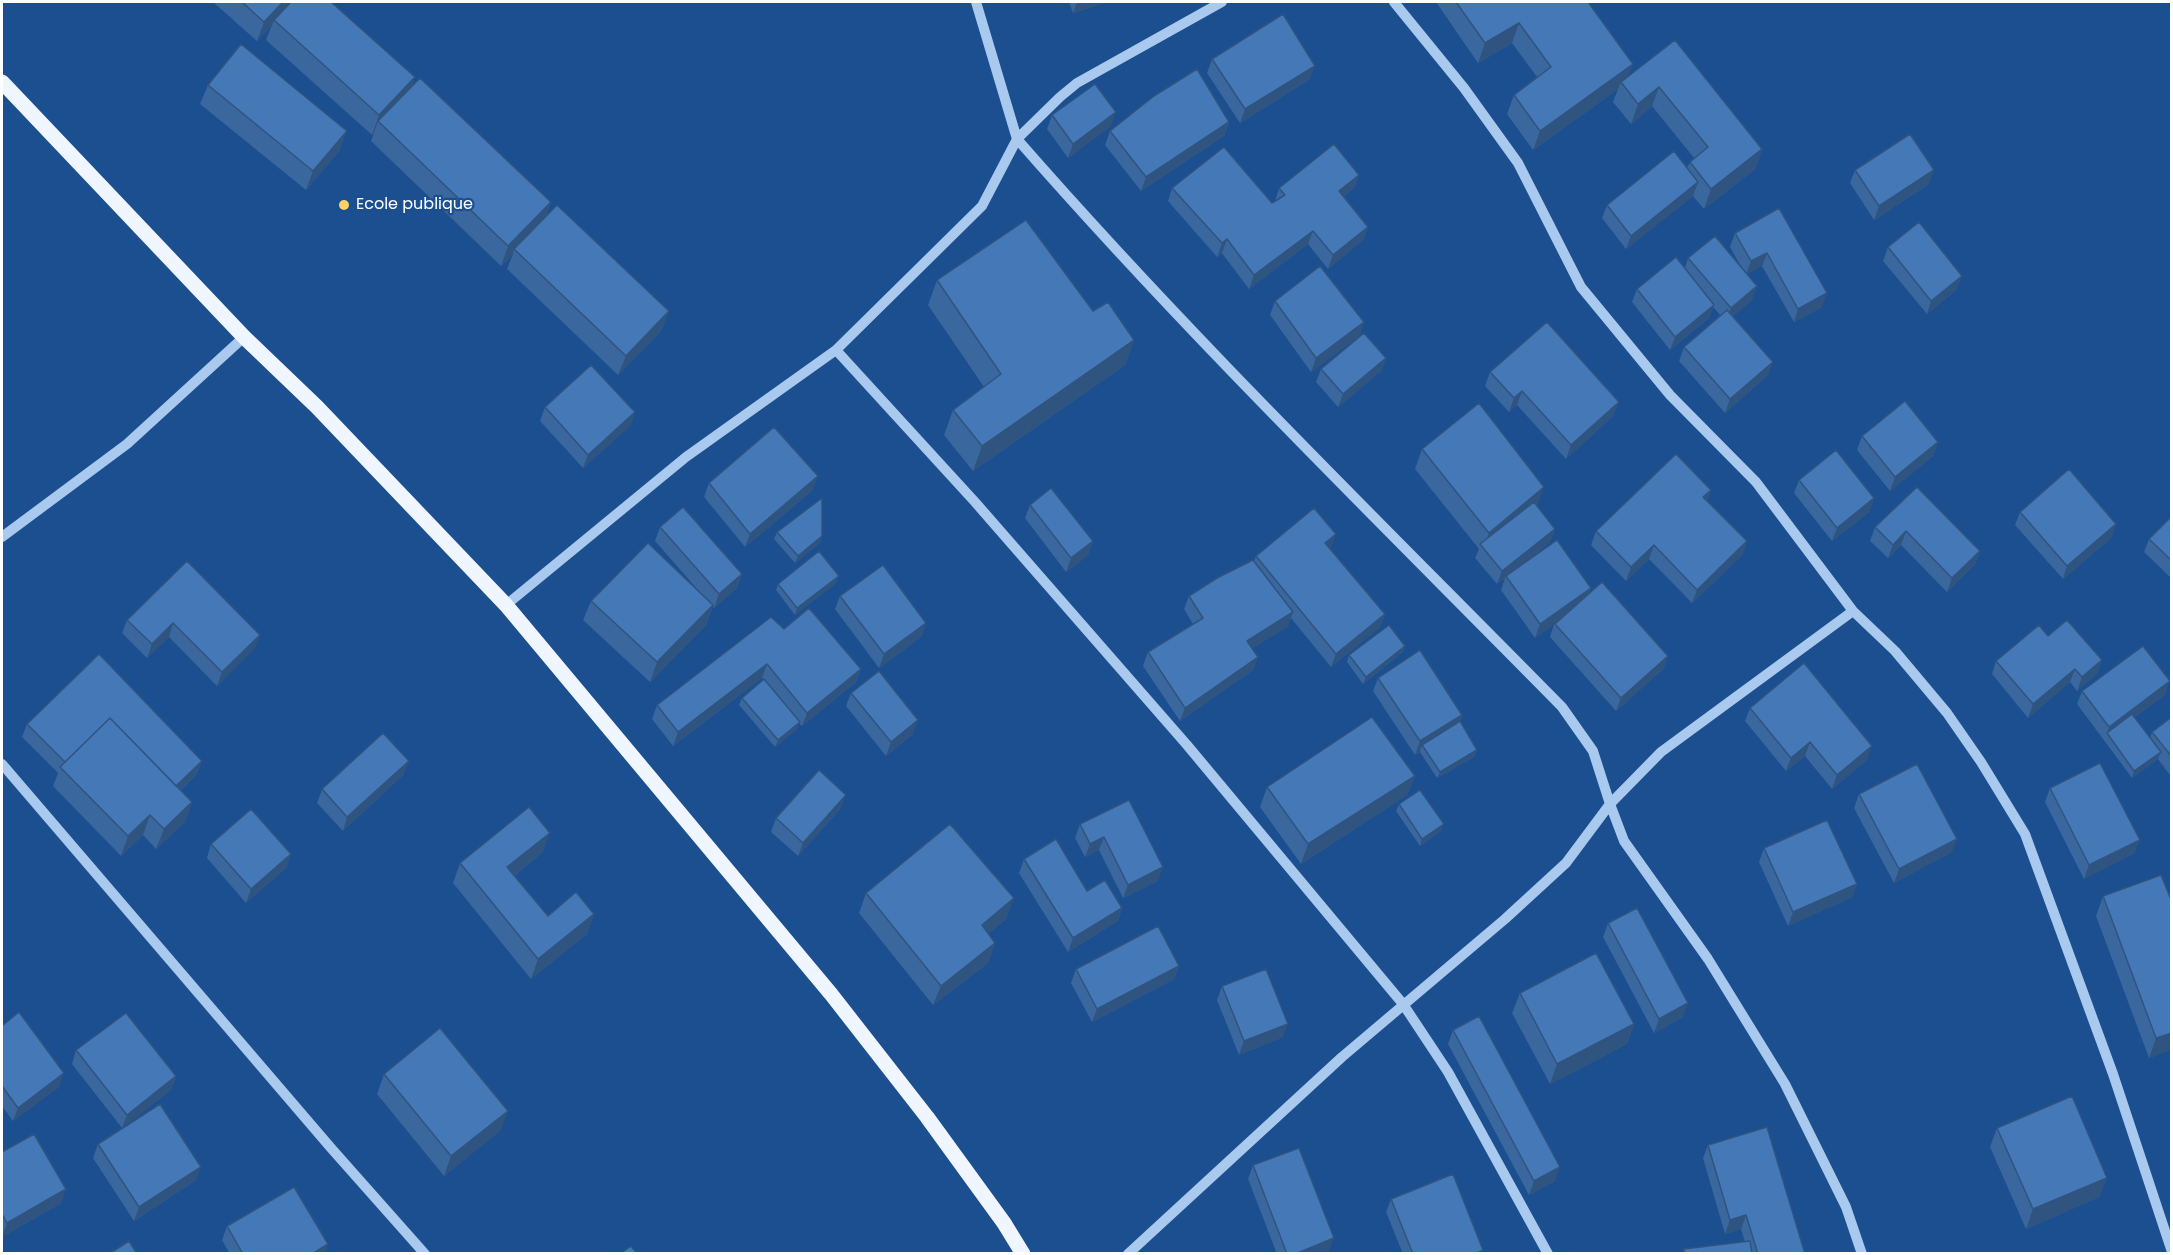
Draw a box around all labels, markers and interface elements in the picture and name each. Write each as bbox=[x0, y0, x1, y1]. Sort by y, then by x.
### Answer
place label: Ecole publique bbox=[356, 195, 473, 215]
marker: Ecole publique bbox=[337, 198, 351, 212]

